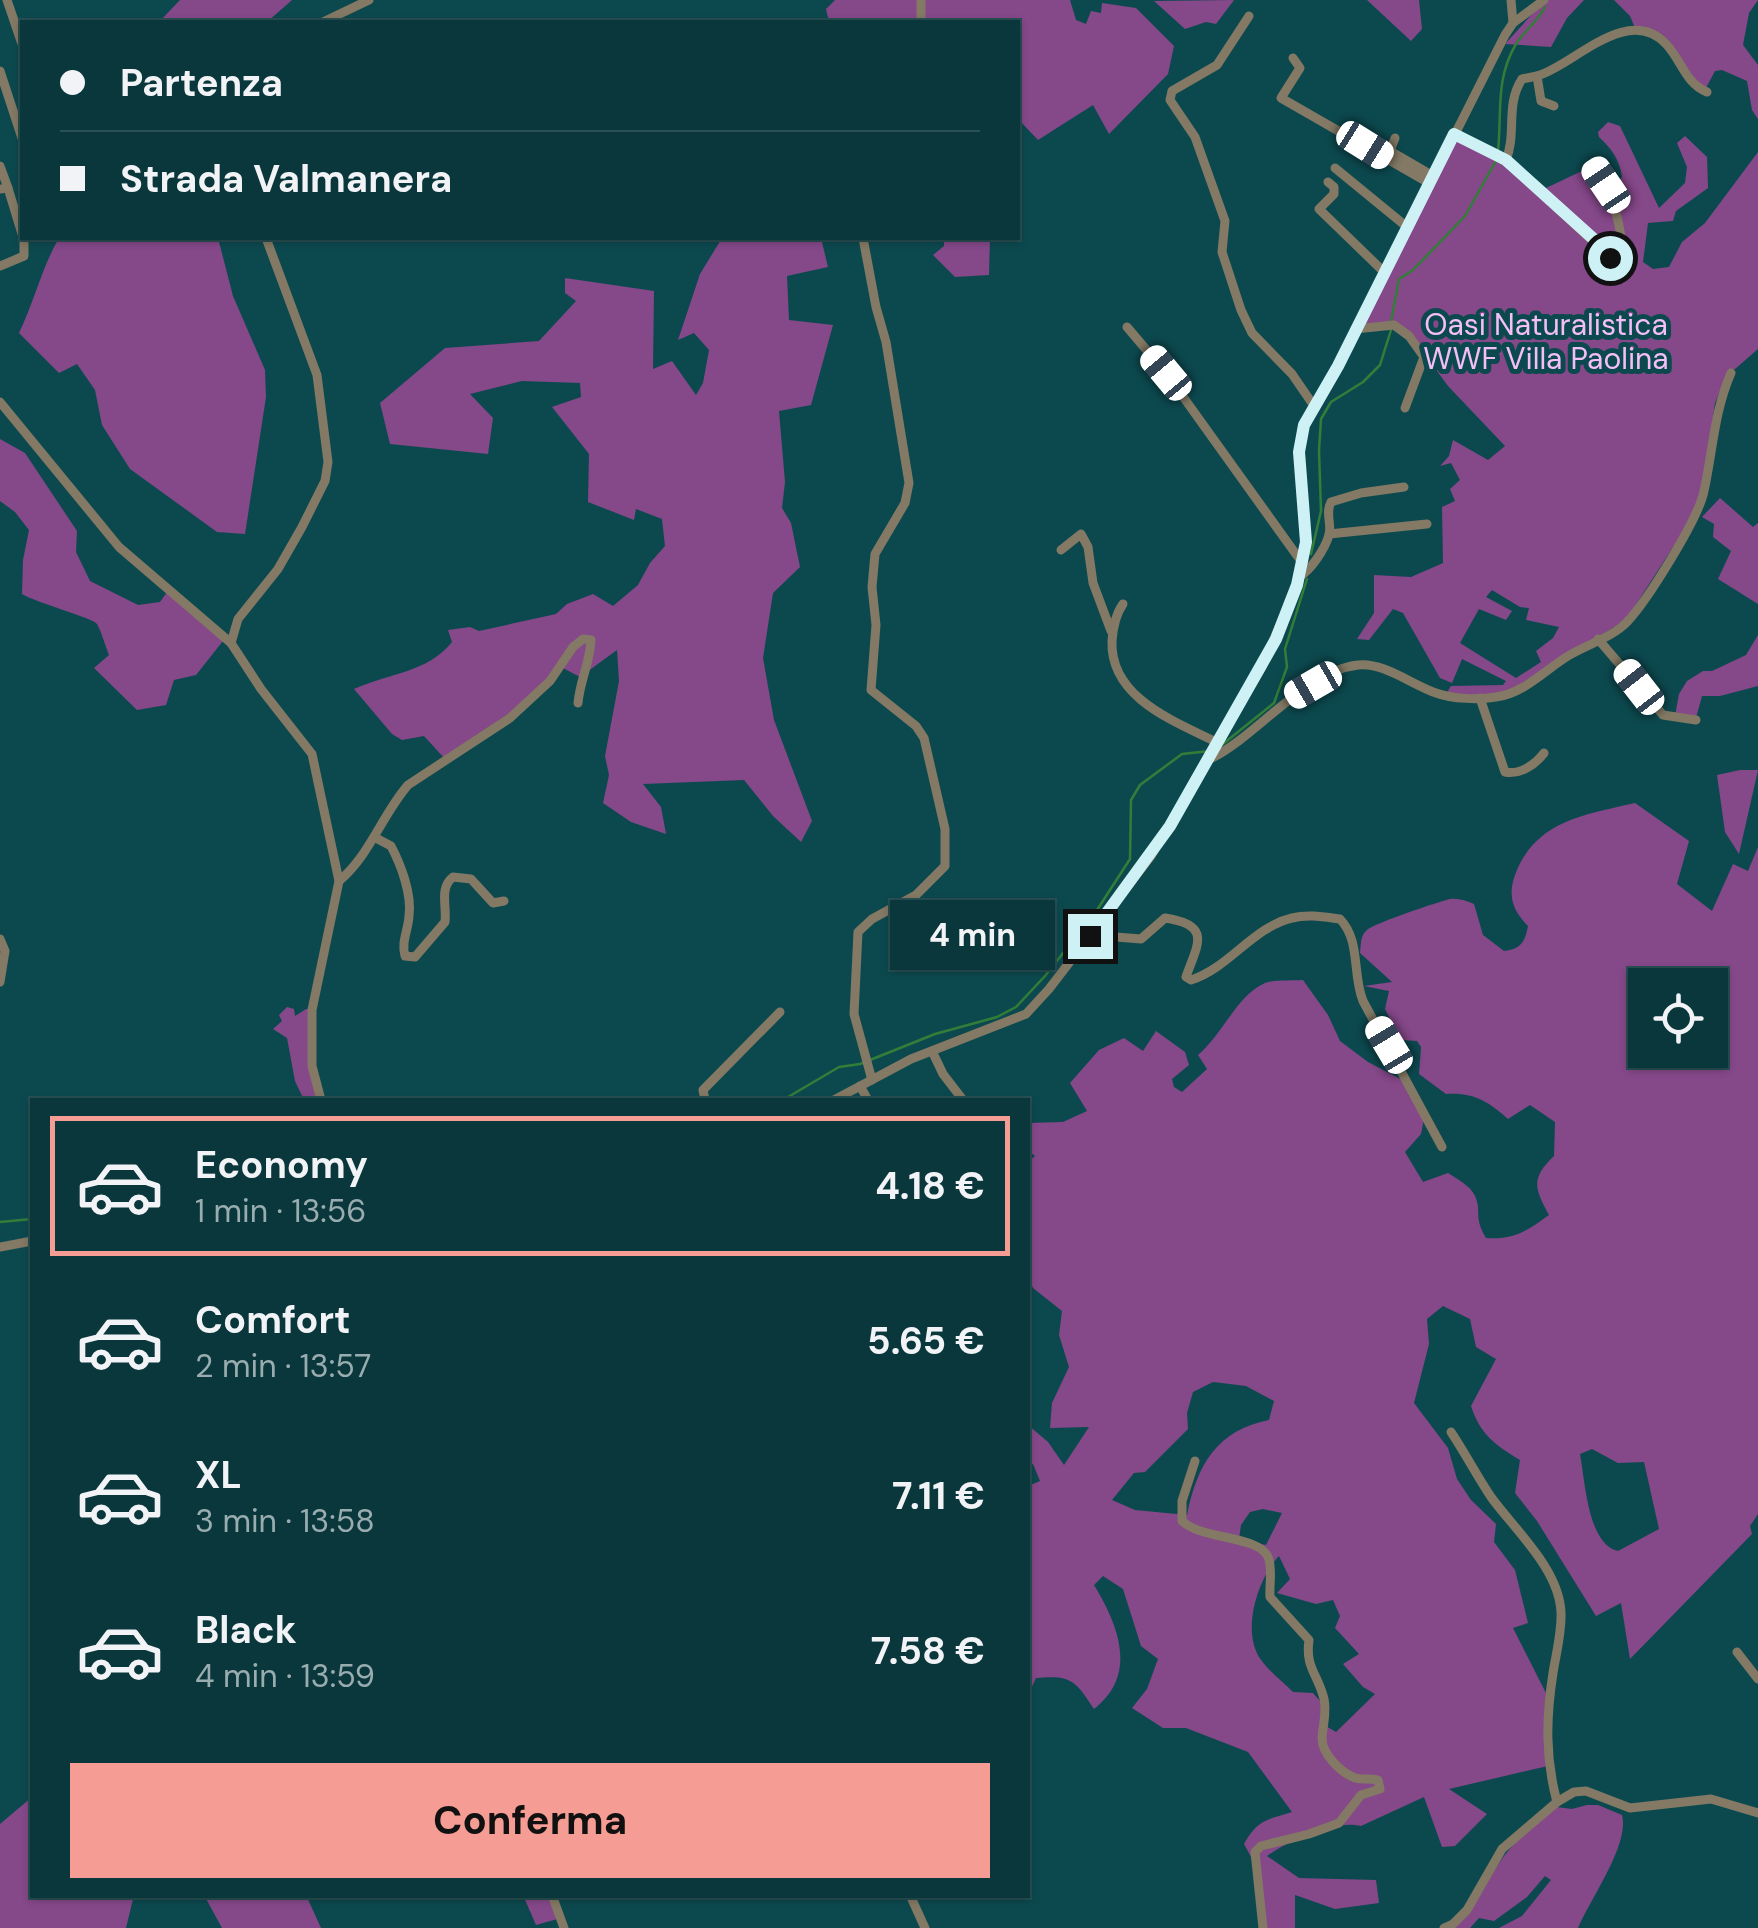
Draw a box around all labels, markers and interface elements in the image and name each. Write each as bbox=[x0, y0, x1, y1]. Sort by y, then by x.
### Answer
text: Partenza bbox=[120, 58, 283, 108]
car bbox=[1332, 116, 1398, 174]
car bbox=[1577, 152, 1635, 218]
text: Strada Valmanera bbox=[120, 154, 452, 204]
route start bbox=[1588, 236, 1633, 281]
park label: Oasi Naturalistica WWF Villa Paolina bbox=[1423, 305, 1669, 378]
car bbox=[1135, 340, 1197, 406]
car bbox=[1609, 654, 1669, 720]
car bbox=[1280, 657, 1346, 713]
callout: 4 min bbox=[890, 901, 1055, 971]
text: 4 min bbox=[929, 914, 1016, 956]
route end bbox=[1068, 914, 1113, 959]
map controls bbox=[1628, 968, 1728, 1068]
button: locate bbox=[1628, 968, 1728, 1068]
car bbox=[1361, 1012, 1417, 1078]
text: Economy bbox=[195, 1140, 368, 1190]
icon: car bbox=[75, 1141, 165, 1231]
text: 4.18 € bbox=[875, 1161, 985, 1211]
text: 1 min · 13:56 bbox=[195, 1190, 366, 1232]
text: Comfort bbox=[195, 1295, 351, 1345]
icon: car bbox=[75, 1296, 165, 1386]
text: 5.65 € bbox=[867, 1316, 985, 1366]
text: 2 min · 13:57 bbox=[195, 1345, 371, 1387]
text: XL bbox=[195, 1450, 242, 1500]
icon: car bbox=[75, 1451, 165, 1541]
text: 7.11 € bbox=[892, 1471, 985, 1521]
text: 3 min · 13:58 bbox=[195, 1500, 375, 1542]
text: Black bbox=[195, 1605, 297, 1655]
icon: car bbox=[75, 1606, 165, 1696]
text: 7.58 € bbox=[871, 1626, 985, 1676]
text: 4 min · 13:59 bbox=[195, 1655, 375, 1697]
button: Conferma bbox=[70, 1763, 990, 1878]

